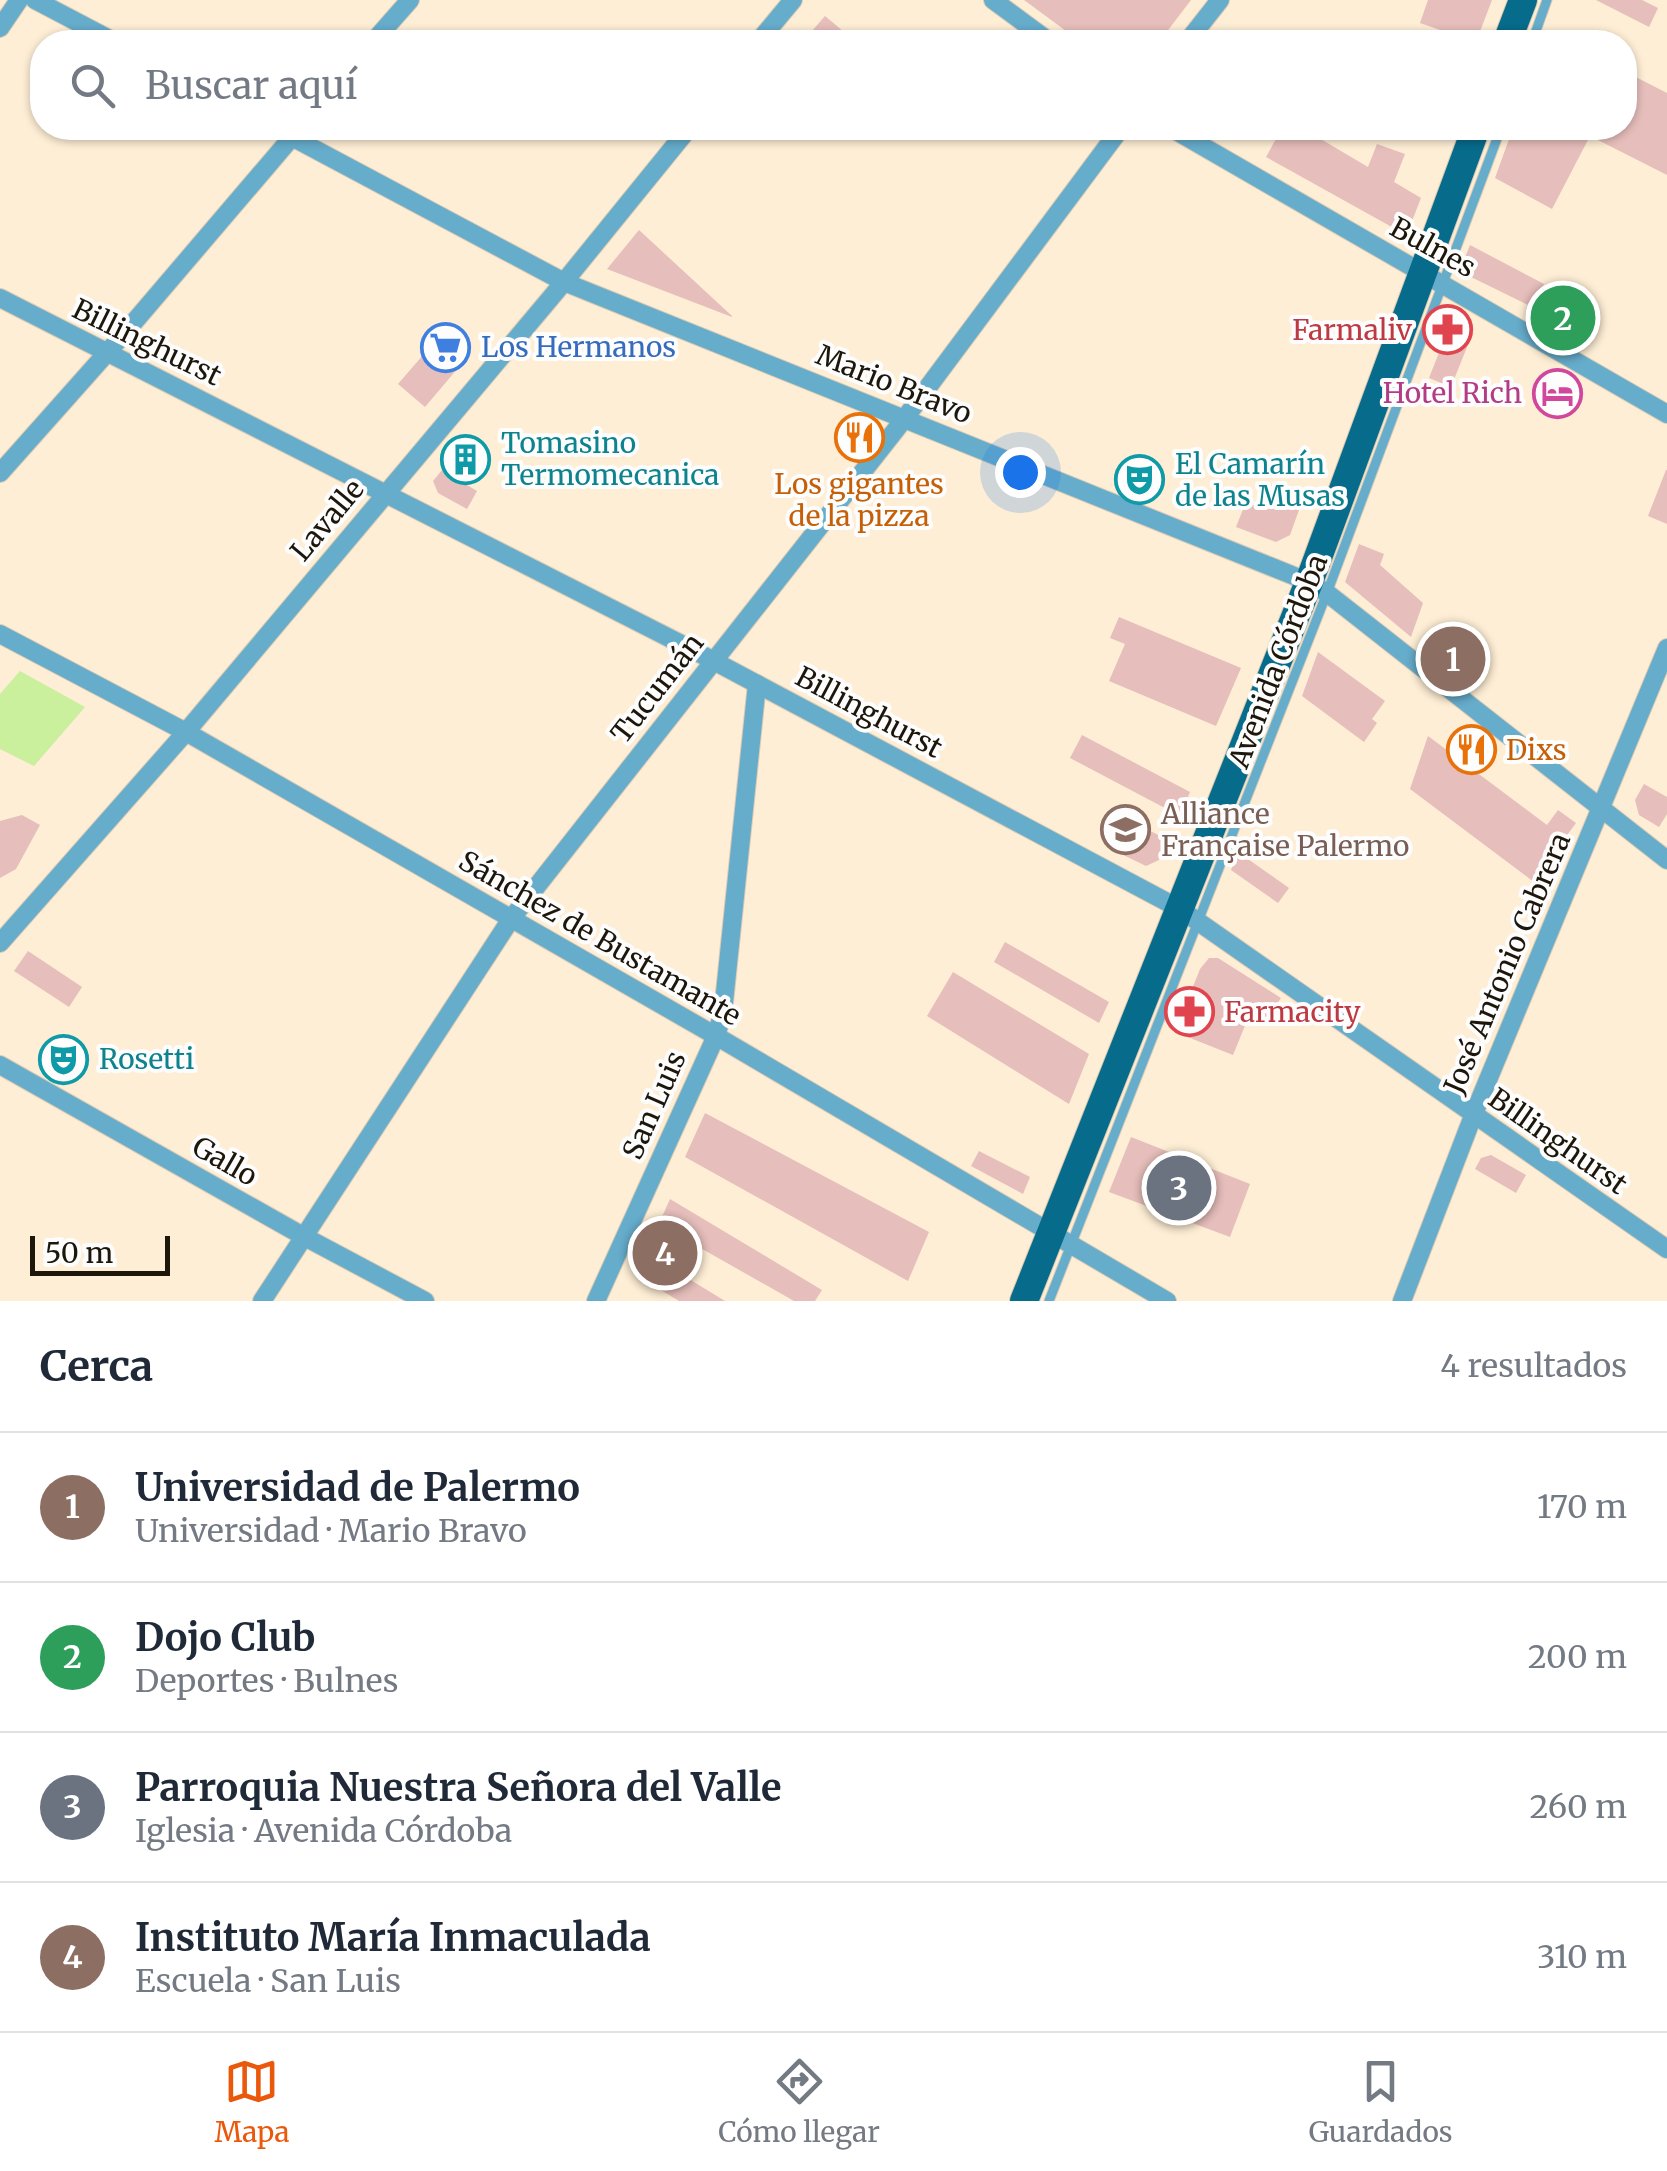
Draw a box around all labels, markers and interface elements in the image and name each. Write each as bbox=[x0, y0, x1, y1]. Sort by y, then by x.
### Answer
search box bbox=[30, 30, 1637, 140]
icon: search bbox=[65, 58, 120, 113]
text: Buscar aquí bbox=[145, 62, 357, 109]
street label: Bulnes bbox=[1384, 209, 1482, 285]
pin: 2 bbox=[1530, 280, 1596, 356]
street label: Billinghurst bbox=[67, 291, 227, 394]
pharmacy icon: Farmaliv bbox=[1421, 304, 1473, 356]
place label: Farmaliv bbox=[1292, 312, 1413, 348]
supermarket icon: Los Hermanos bbox=[420, 321, 472, 373]
place label: Los Hermanos bbox=[481, 329, 676, 365]
street label: Mario Bravo bbox=[811, 336, 977, 432]
hotel icon: Hotel Rich bbox=[1531, 367, 1583, 419]
place label: Hotel Rich bbox=[1383, 375, 1522, 411]
restaurant icon: Los gigantes de la pizza bbox=[833, 411, 885, 463]
place label: Tomasino Termomecanica bbox=[501, 425, 719, 493]
building icon: Tomasino Termomecanica bbox=[440, 433, 492, 485]
place label: El Camarín de las Musas bbox=[1175, 446, 1345, 514]
your location bbox=[995, 447, 1046, 498]
theatre icon: El Camarín de las Musas bbox=[1114, 454, 1166, 506]
place label: Los gigantes de la pizza bbox=[774, 466, 944, 534]
street label: Lavalle bbox=[282, 472, 372, 568]
street label: Avenida Córdoba bbox=[1220, 549, 1335, 774]
pin: 1 bbox=[1420, 622, 1486, 696]
street label: Tucumán bbox=[603, 626, 711, 750]
street label: Billinghurst bbox=[789, 658, 949, 766]
restaurant icon: Dixs bbox=[1445, 724, 1497, 776]
place label: Dixs bbox=[1506, 732, 1567, 768]
place label: Alliance Française Palermo bbox=[1160, 796, 1409, 864]
school or university icon: Alliance Française Palermo bbox=[1100, 804, 1152, 856]
street label: José Antonio Cabrera bbox=[1435, 827, 1578, 1100]
street label: Sánchez de Bustamante bbox=[453, 842, 747, 1034]
pharmacy icon: Farmacity bbox=[1163, 986, 1215, 1038]
place label: Farmacity bbox=[1224, 994, 1361, 1030]
theatre icon: Rosetti bbox=[38, 1033, 90, 1085]
place label: Rosetti bbox=[99, 1041, 194, 1077]
street label: San Luis bbox=[614, 1045, 694, 1165]
street label: Billinghurst bbox=[1482, 1080, 1634, 1202]
street label: Gallo bbox=[186, 1128, 264, 1194]
pin: 3 bbox=[1146, 1150, 1212, 1226]
pin: 4 bbox=[632, 1216, 698, 1290]
scale bar bbox=[30, 1231, 170, 1276]
text: 50 m bbox=[45, 1235, 113, 1271]
text: Cerca bbox=[40, 1340, 153, 1392]
text: 4 resultados bbox=[1440, 1346, 1627, 1386]
text: Universidad de Palermo bbox=[135, 1464, 580, 1511]
text: 1 bbox=[65, 1487, 80, 1527]
text: 170 m bbox=[1537, 1487, 1627, 1527]
text: Universidad · Mario Bravo bbox=[135, 1511, 527, 1551]
text: Dojo Club bbox=[135, 1614, 315, 1661]
text: 2 bbox=[63, 1637, 82, 1677]
text: 200 m bbox=[1528, 1637, 1627, 1677]
text: Deportes · Bulnes bbox=[135, 1661, 398, 1701]
text: Parroquia Nuestra Señora del Valle bbox=[135, 1764, 782, 1811]
text: 3 bbox=[63, 1787, 82, 1827]
text: 260 m bbox=[1529, 1787, 1627, 1827]
text: Iglesia · Avenida Córdoba bbox=[135, 1811, 512, 1851]
text: Instituto María Inmaculada bbox=[135, 1914, 651, 1961]
text: 4 bbox=[62, 1937, 83, 1977]
text: 310 m bbox=[1537, 1937, 1627, 1977]
text: Escuela · San Luis bbox=[135, 1961, 401, 2001]
tab: Mapa bbox=[214, 2054, 289, 2150]
tab: Cómo llegar bbox=[718, 2054, 880, 2150]
tab: Guardados bbox=[1309, 2054, 1453, 2150]

